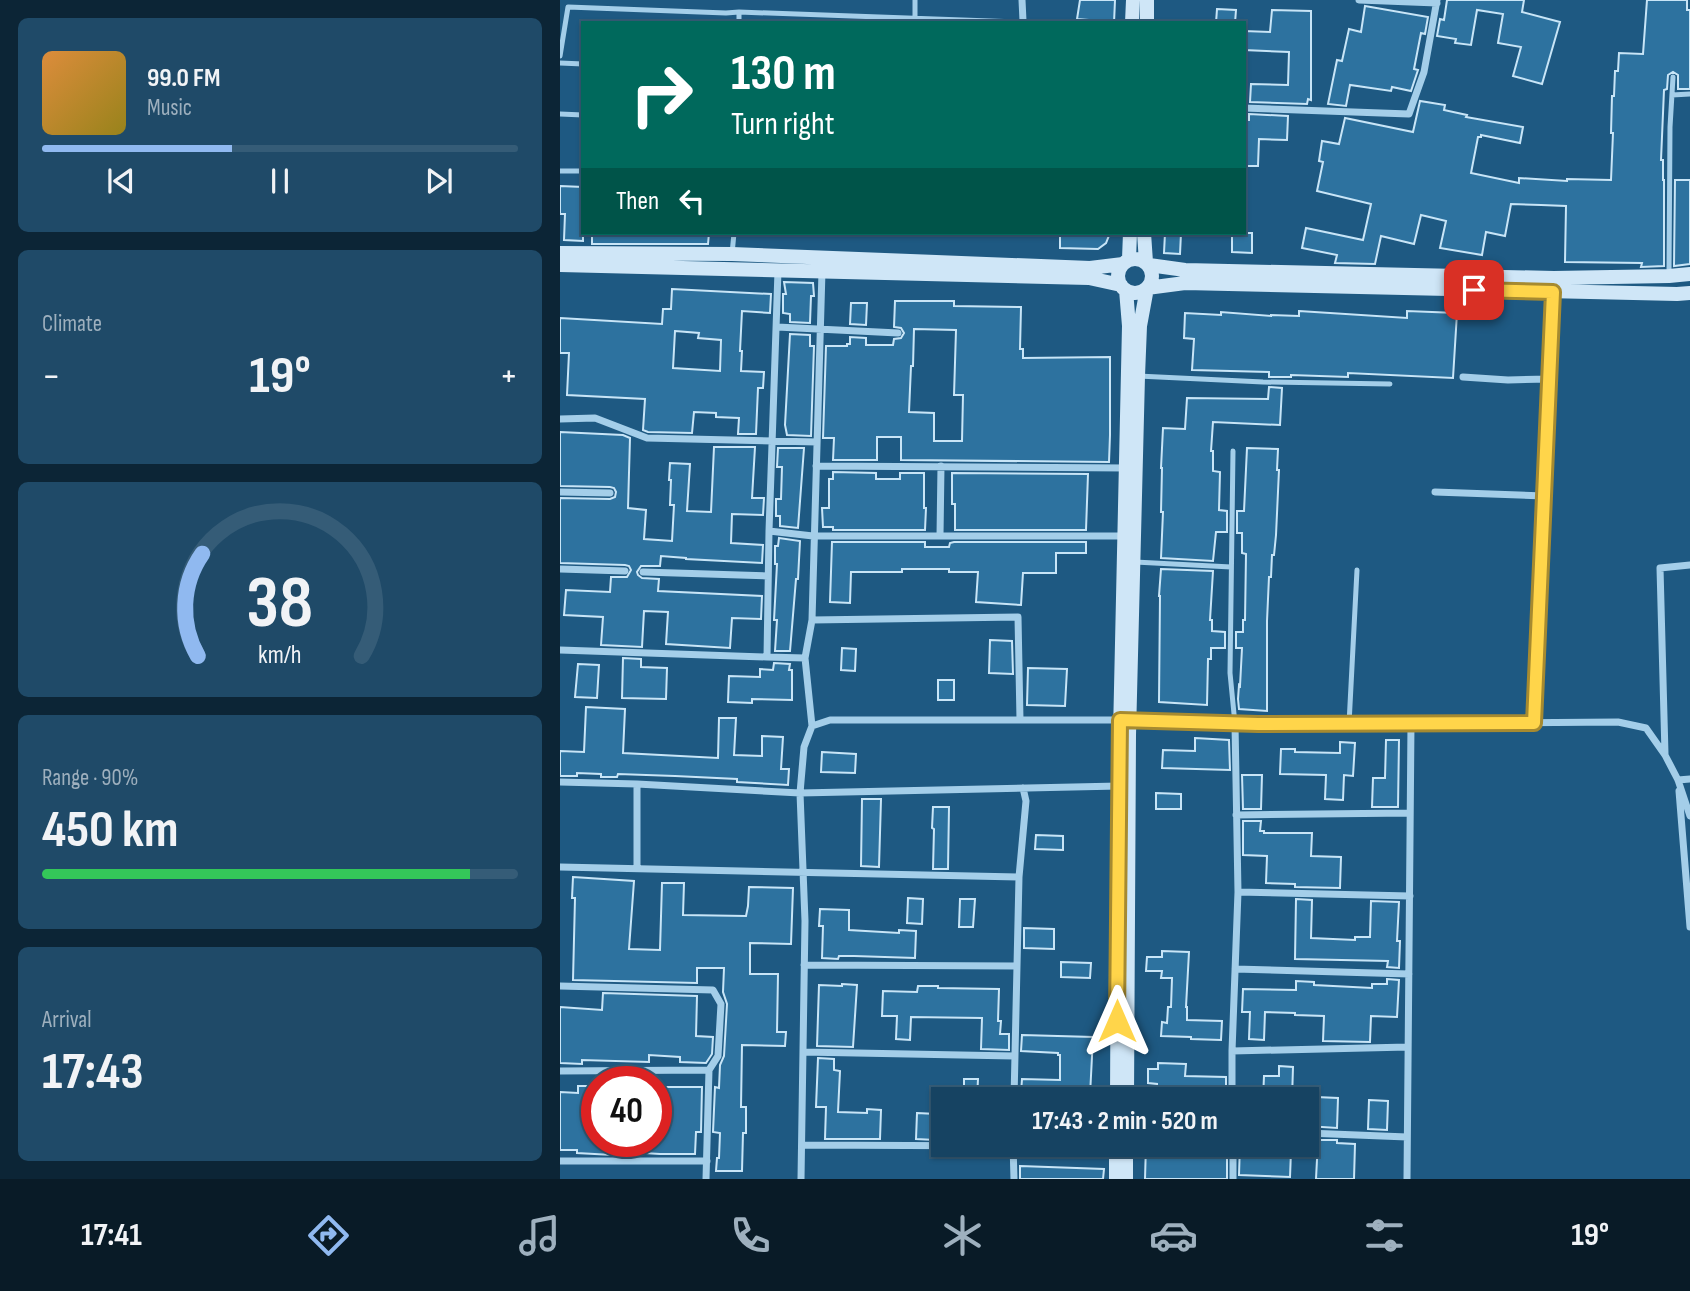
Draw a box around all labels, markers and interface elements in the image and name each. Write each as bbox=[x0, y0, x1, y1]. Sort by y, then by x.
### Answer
text: 130 m bbox=[731, 45, 836, 104]
icon: right bbox=[616, 49, 707, 140]
text: 99.0 FM bbox=[147, 63, 220, 94]
text: Music bbox=[147, 94, 192, 122]
text: Turn right bbox=[731, 105, 835, 144]
icon: previous bbox=[102, 162, 140, 200]
icon: pause bbox=[261, 162, 299, 200]
icon: next bbox=[420, 162, 458, 200]
icon: left bbox=[673, 182, 711, 220]
text: Then bbox=[616, 186, 659, 217]
pin bbox=[1444, 260, 1504, 320]
icon: arrive bbox=[1455, 271, 1493, 309]
text: Climate bbox=[42, 310, 102, 338]
text: 19° bbox=[249, 345, 311, 408]
text: − bbox=[42, 354, 61, 399]
text: + bbox=[499, 354, 518, 399]
text: 38 bbox=[247, 560, 313, 648]
text: km/h bbox=[258, 639, 302, 670]
text: Range · 90% bbox=[42, 764, 138, 792]
text: 450 km bbox=[42, 799, 178, 862]
position arrow bbox=[1080, 984, 1154, 1058]
text: Arrival bbox=[42, 1006, 91, 1034]
text: 17:43 bbox=[42, 1041, 144, 1104]
speed limit sign: 40 bbox=[581, 1066, 672, 1157]
text: 17:43 · 2 min · 520 m bbox=[1032, 1106, 1218, 1137]
icon: directions bbox=[304, 1211, 353, 1260]
icon: music bbox=[515, 1211, 564, 1260]
icon: phone bbox=[726, 1211, 775, 1260]
icon: climate bbox=[938, 1211, 987, 1260]
icon: car bbox=[1149, 1211, 1198, 1260]
icon: filters bbox=[1360, 1211, 1409, 1260]
text: 17:41 bbox=[81, 1216, 142, 1255]
text: 19° bbox=[1571, 1216, 1609, 1255]

